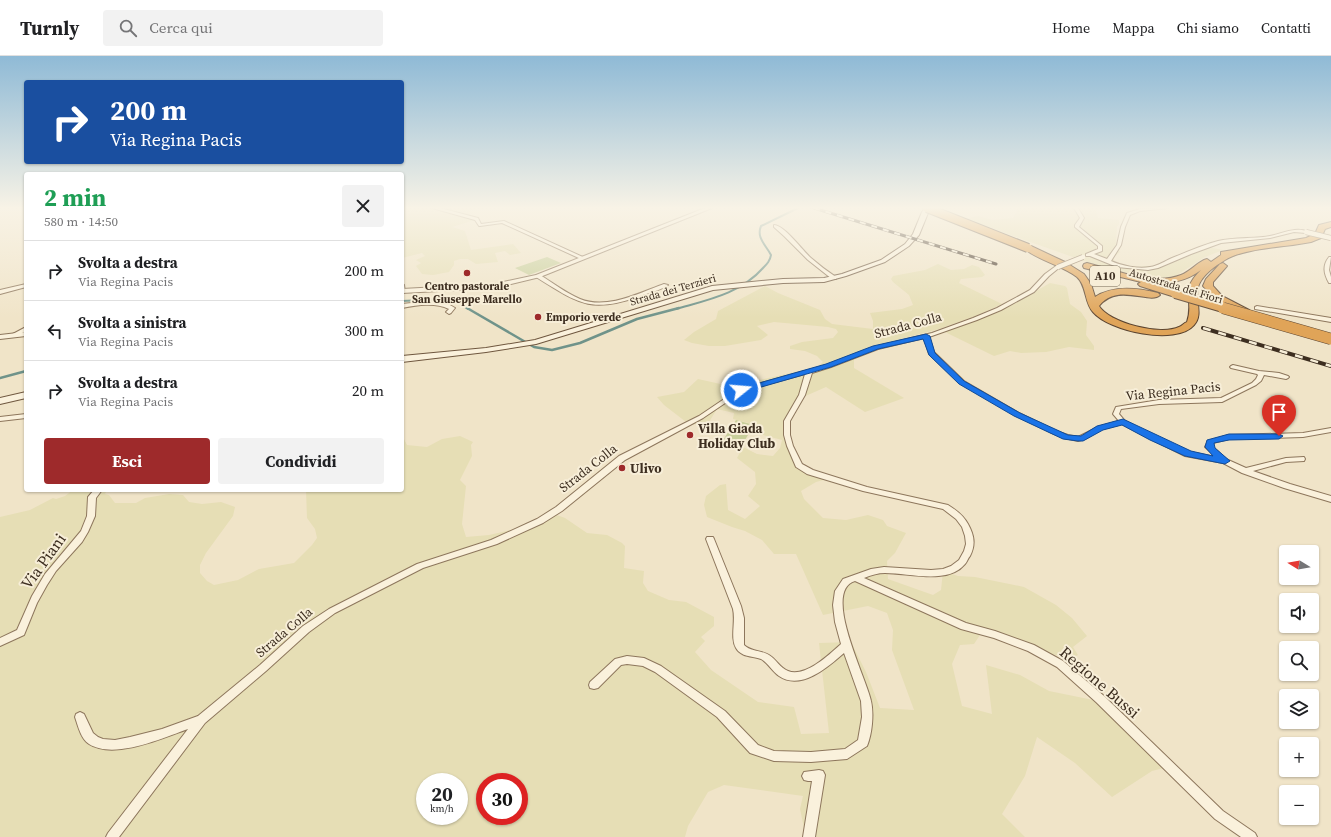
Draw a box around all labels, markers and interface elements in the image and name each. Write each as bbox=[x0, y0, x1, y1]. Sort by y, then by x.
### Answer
search box bbox=[103, 10, 383, 46]
text: Turnly bbox=[20, 15, 79, 41]
icon: search bbox=[117, 17, 139, 39]
text: Cerca qui bbox=[149, 17, 213, 38]
text: Home bbox=[1052, 18, 1090, 38]
text: Mappa bbox=[1112, 18, 1155, 38]
text: Chi siamo bbox=[1177, 18, 1239, 38]
text: Contatti bbox=[1261, 18, 1311, 38]
text: 200 m bbox=[110, 91, 187, 129]
icon: right bbox=[44, 96, 96, 148]
text: Via Regina Pacis bbox=[110, 127, 242, 152]
text: 2 min bbox=[44, 181, 106, 214]
button: close bbox=[342, 185, 384, 227]
text: 580 m · 14:50 bbox=[44, 213, 118, 230]
text: Svolta a destra bbox=[78, 252, 178, 273]
icon: right bbox=[44, 260, 66, 282]
text: 200 m bbox=[344, 260, 384, 281]
street label: Autostrada dei Fiori bbox=[1127, 265, 1225, 307]
road number: A10 bbox=[1090, 266, 1120, 286]
marker: Centro pastorale San Giuseppe Marello bbox=[462, 268, 472, 278]
street label: Strada dei Terzieri bbox=[628, 271, 718, 309]
text: Via Regina Pacis bbox=[78, 273, 173, 290]
place label: Centro pastorale San Giuseppe Marello bbox=[412, 279, 522, 307]
street label: Strada Colla bbox=[872, 308, 944, 342]
place label: Emporio verde bbox=[546, 310, 621, 325]
text: Svolta a sinistra bbox=[78, 312, 187, 333]
marker: Emporio verde bbox=[533, 312, 543, 322]
icon: left bbox=[44, 320, 66, 342]
text: 300 m bbox=[344, 320, 384, 341]
text: Via Regina Pacis bbox=[78, 333, 173, 350]
position arrow bbox=[720, 369, 762, 411]
text: Svolta a destra bbox=[78, 372, 178, 393]
street label: Via Regina Pacis bbox=[1125, 378, 1222, 404]
icon: right bbox=[44, 380, 66, 402]
text: 20 m bbox=[352, 380, 384, 401]
text: Via Regina Pacis bbox=[78, 393, 173, 410]
pin bbox=[1262, 395, 1296, 436]
icon: arrive bbox=[1268, 401, 1290, 423]
place label: Villa Giada Holiday Club bbox=[698, 420, 775, 452]
marker: Villa Giada Holiday Club bbox=[685, 430, 695, 440]
button: Esci bbox=[44, 438, 210, 484]
button: Condividi bbox=[218, 438, 384, 484]
street label: Strada Colla bbox=[556, 440, 621, 496]
place label: Ulivo bbox=[630, 460, 662, 477]
marker: Ulivo bbox=[617, 463, 627, 473]
street label: Via Piani bbox=[15, 529, 71, 593]
north arrow bbox=[1279, 545, 1319, 585]
map controls bbox=[1279, 545, 1319, 825]
button: sound bbox=[1279, 593, 1319, 633]
street label: Strada Colla bbox=[252, 603, 316, 661]
street label: Regione Bussi bbox=[1055, 641, 1145, 723]
button: search bbox=[1279, 641, 1319, 681]
button: layers bbox=[1279, 689, 1319, 729]
button: + bbox=[1279, 737, 1319, 777]
speed limit sign: 30 bbox=[476, 773, 528, 825]
text: 20 bbox=[431, 780, 453, 808]
button: − bbox=[1279, 785, 1319, 825]
text: km/h bbox=[430, 802, 454, 815]

